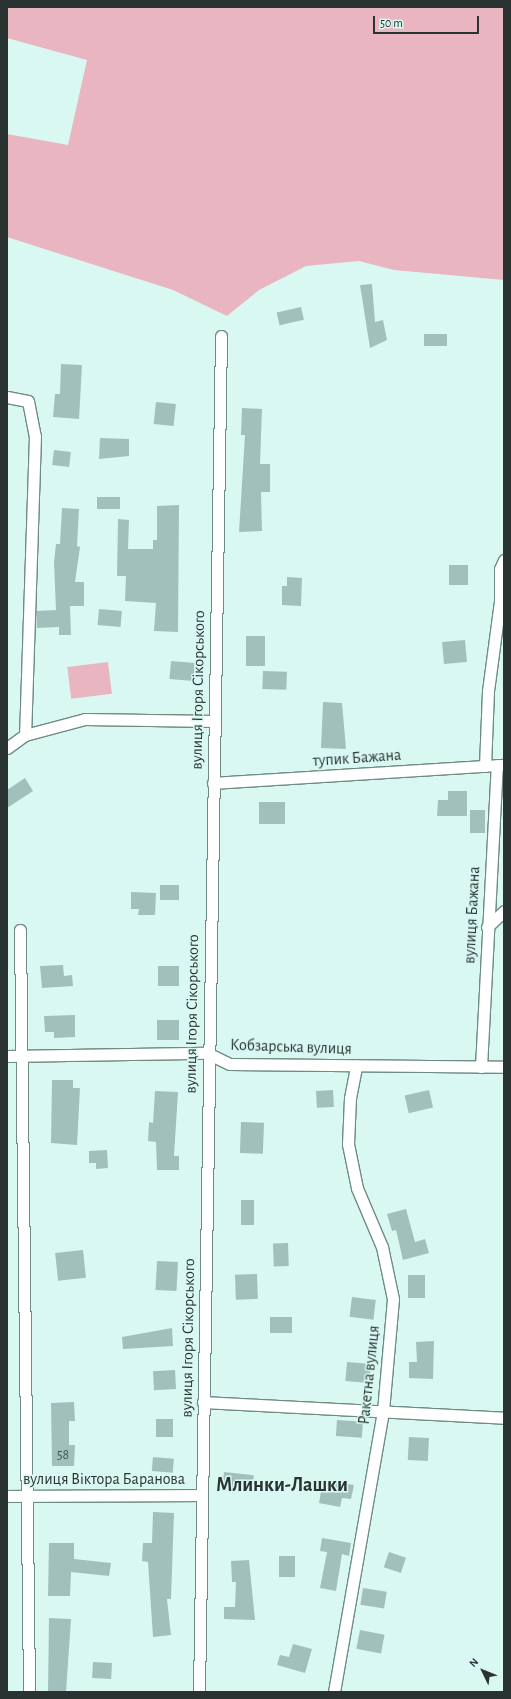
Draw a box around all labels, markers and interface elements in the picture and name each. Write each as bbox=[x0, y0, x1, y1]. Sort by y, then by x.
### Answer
scale bar bbox=[375, 8, 481, 34]
text: 50 m bbox=[380, 17, 403, 29]
street label: вулиця Ігоря Сікорського bbox=[187, 610, 209, 770]
street label: тупик Бажана bbox=[312, 745, 402, 771]
street label: вулиця Бажана bbox=[460, 866, 484, 964]
street label: вулиця Ігоря Сікорського bbox=[181, 934, 203, 1094]
street label: Кобзарська вулиця bbox=[230, 1035, 352, 1059]
street label: вулиця Ігоря Сікорського bbox=[177, 1258, 199, 1418]
street label: Ракетна вулиця bbox=[354, 1325, 384, 1425]
house number: 58 bbox=[57, 1447, 69, 1463]
street label: вулиця Віктора Баранова bbox=[23, 1469, 185, 1489]
district label: Млинки-Лашки bbox=[216, 1473, 348, 1497]
north arrow bbox=[463, 1651, 503, 1691]
text: N bbox=[467, 1656, 480, 1669]

